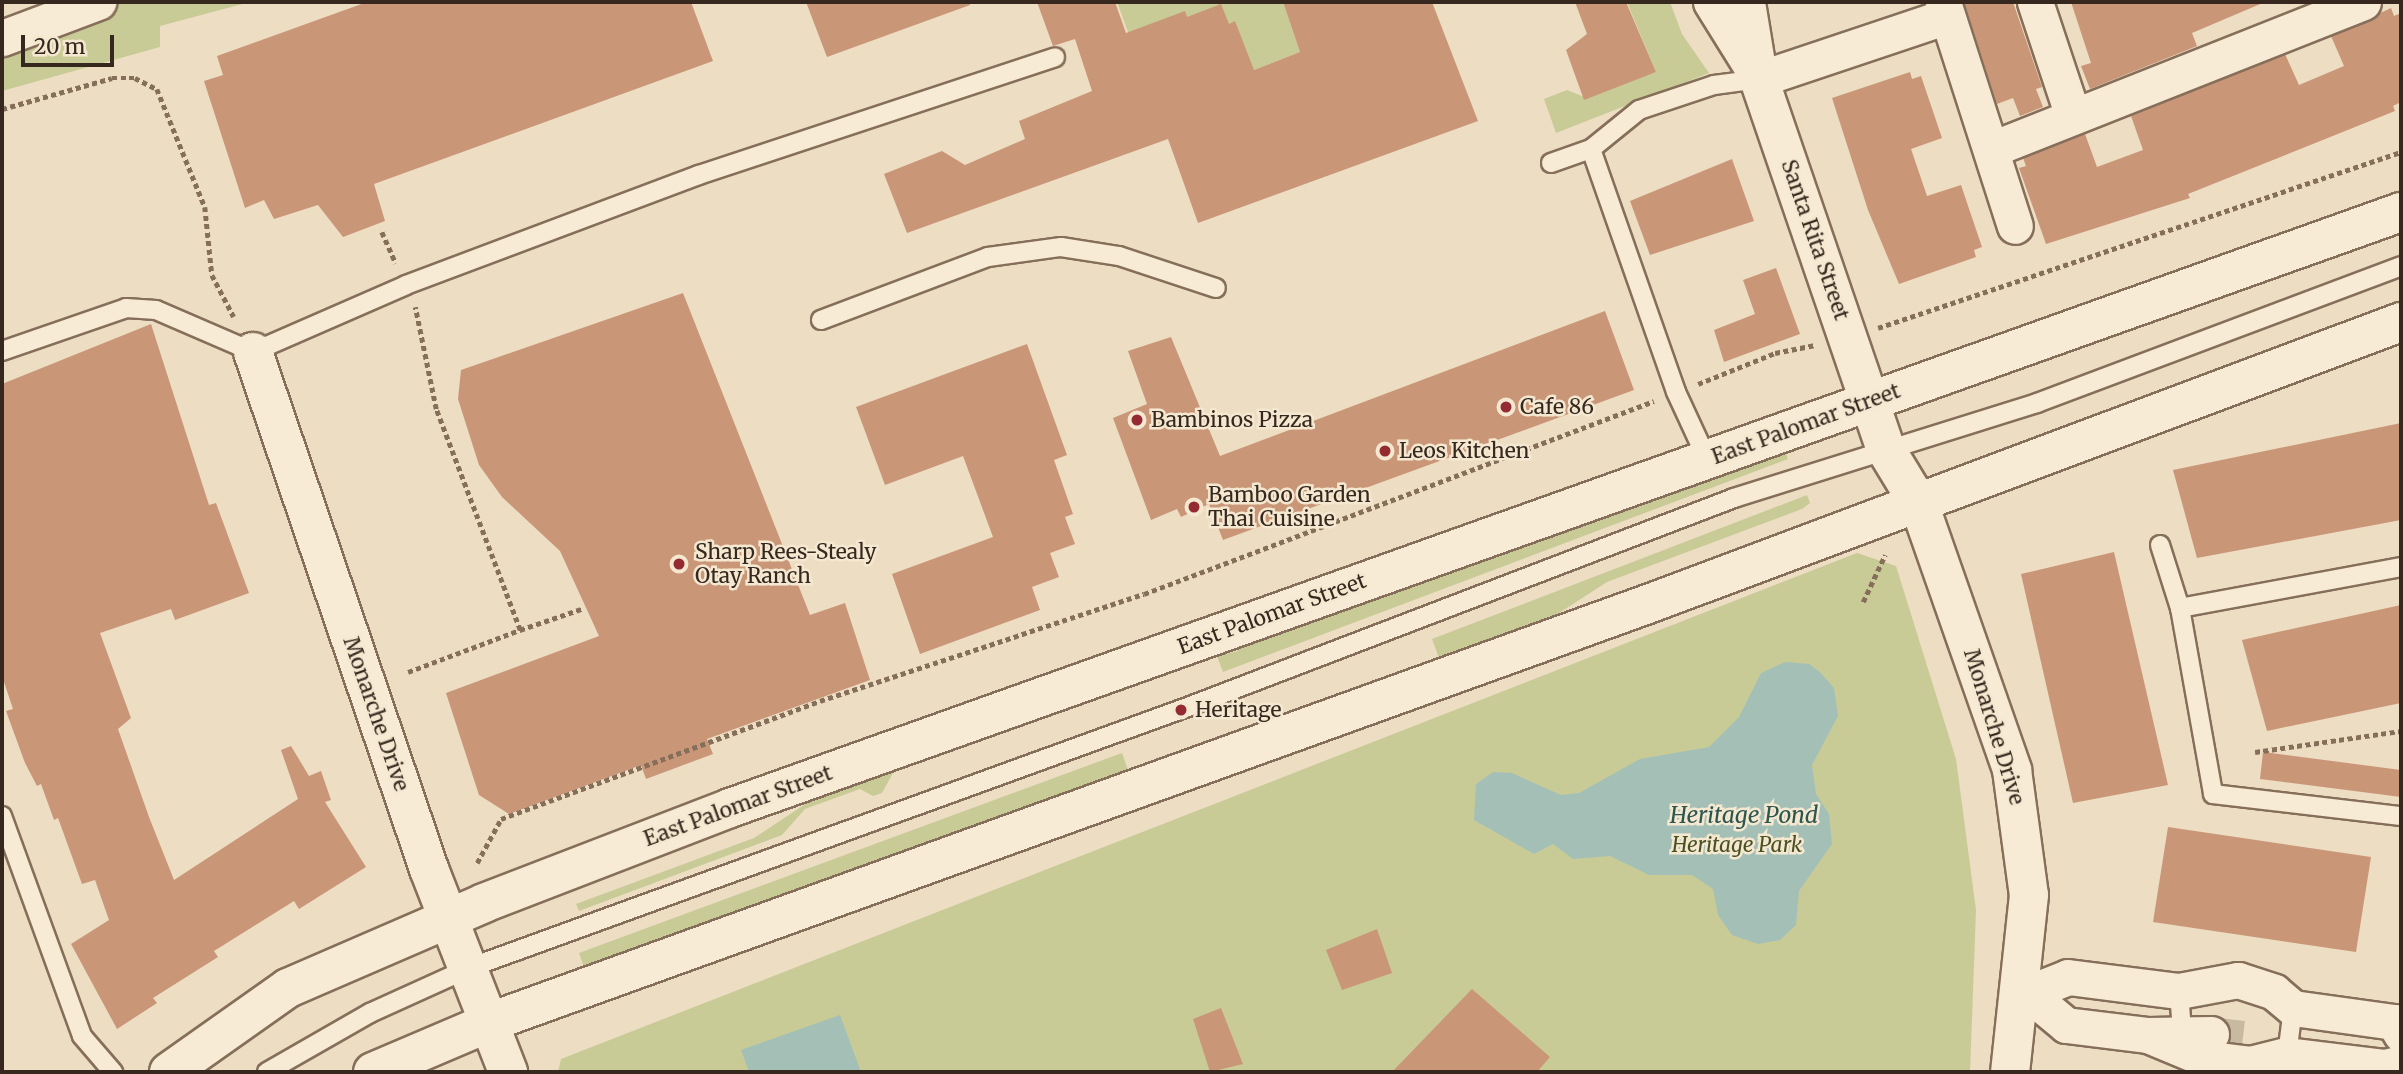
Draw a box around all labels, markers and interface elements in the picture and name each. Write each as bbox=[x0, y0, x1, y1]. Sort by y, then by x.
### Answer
scale bar bbox=[24, 21, 117, 65]
text: 20 m bbox=[34, 33, 85, 60]
street label: Santa Rita Street bbox=[1776, 156, 1854, 324]
street label: East Palomar Street bbox=[1708, 378, 1904, 470]
place label: Cafe 86 bbox=[1520, 394, 1594, 420]
marker: Cafe 86 bbox=[1498, 399, 1514, 415]
place label: Bambinos Pizza bbox=[1151, 407, 1313, 433]
marker: Bambinos Pizza bbox=[1129, 412, 1145, 428]
place label: Leos Kitchen bbox=[1399, 438, 1530, 464]
marker: Leos Kitchen bbox=[1377, 443, 1393, 459]
place label: Bamboo Garden Thai Cuisine bbox=[1208, 482, 1371, 532]
marker: Bamboo Garden Thai Cuisine bbox=[1186, 499, 1202, 515]
place label: Sharp Rees-Stealy Otay Ranch bbox=[695, 539, 876, 589]
marker: Sharp Rees-Stealy Otay Ranch bbox=[669, 554, 689, 574]
street label: East Palomar Street bbox=[1174, 568, 1370, 660]
street label: Monarche Drive bbox=[338, 634, 414, 794]
street label: Monarche Drive bbox=[1958, 646, 2030, 808]
place label: Heritage bbox=[1195, 697, 1282, 723]
marker: Heritage bbox=[1173, 702, 1189, 718]
street label: East Palomar Street bbox=[640, 760, 836, 852]
water label: Heritage Pond bbox=[1670, 801, 1818, 829]
park label: Heritage Park bbox=[1672, 832, 1802, 858]

